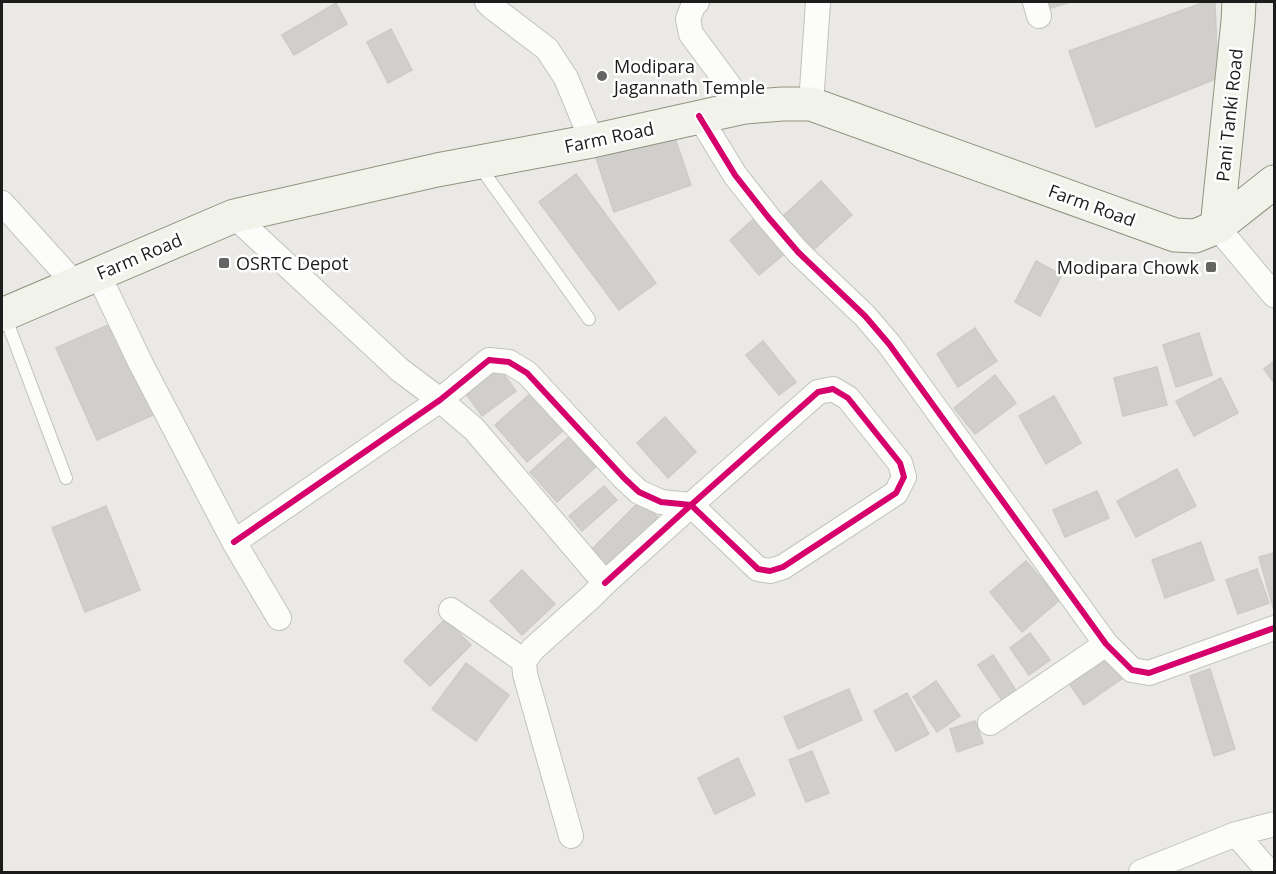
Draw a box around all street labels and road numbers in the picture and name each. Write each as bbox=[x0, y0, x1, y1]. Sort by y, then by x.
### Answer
street label: Pani Tanki Road bbox=[1210, 47, 1248, 183]
street label: Farm Road bbox=[562, 116, 656, 158]
street label: Farm Road bbox=[1045, 178, 1139, 232]
street label: Farm Road bbox=[92, 227, 186, 285]

